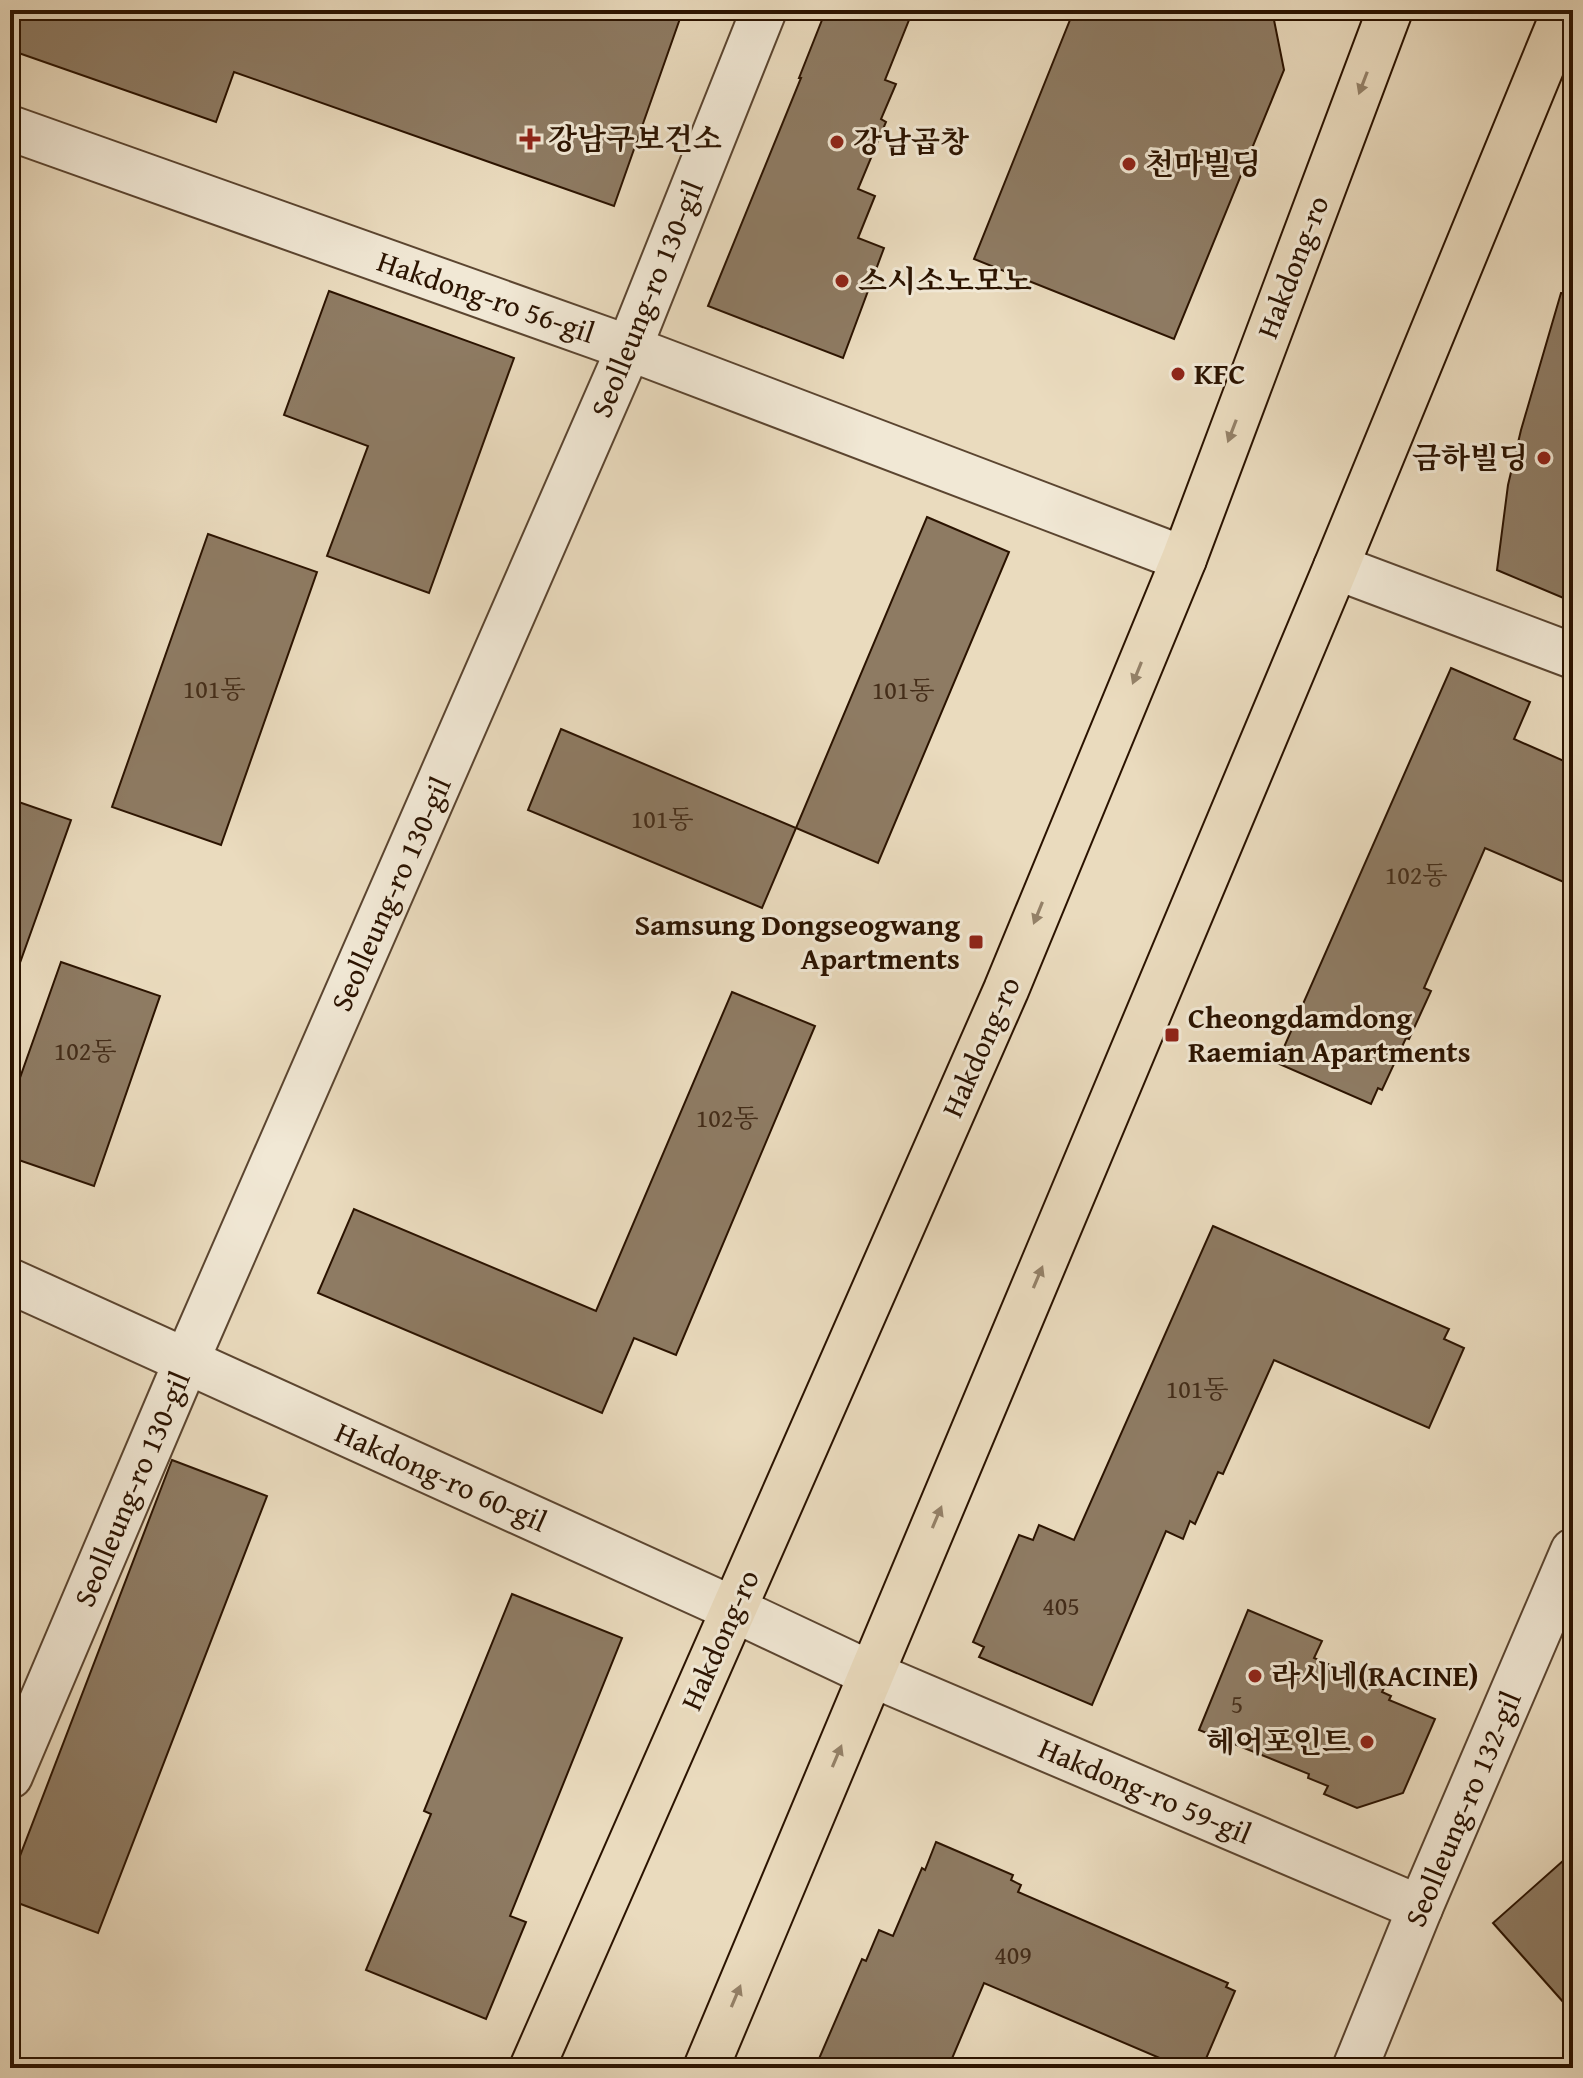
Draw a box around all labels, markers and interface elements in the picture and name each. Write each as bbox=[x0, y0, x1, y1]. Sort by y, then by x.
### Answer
one-way arrow bbox=[1356, 71, 1369, 95]
place label: 강남구보건소 bbox=[548, 116, 722, 160]
place label: 강남곱창 bbox=[853, 119, 969, 163]
marker: 강남구보건소 bbox=[519, 128, 541, 150]
marker: 강남곱창 bbox=[828, 133, 846, 151]
place label: 천마빌딩 bbox=[1145, 141, 1261, 185]
marker: 천마빌딩 bbox=[1120, 155, 1138, 173]
street label: Seolleung-ro 130-gil bbox=[578, 173, 714, 424]
street label: Hakdong-ro bbox=[1245, 189, 1339, 345]
street label: Hakdong-ro 56-gil bbox=[372, 238, 601, 354]
place label: 스시소노모노 bbox=[858, 258, 1032, 302]
marker: 스시소노모노 bbox=[833, 272, 851, 290]
place label: KFC bbox=[1194, 351, 1245, 395]
marker: KFC bbox=[1169, 365, 1187, 383]
one-way arrow bbox=[1225, 419, 1237, 443]
place label: 금하빌딩 bbox=[1412, 435, 1528, 479]
marker: 금하빌딩 bbox=[1535, 449, 1553, 467]
one-way arrow bbox=[1130, 661, 1143, 685]
house number: 101동 bbox=[183, 669, 245, 708]
house number: 101동 bbox=[872, 670, 934, 709]
street label: Seolleung-ro 130-gil bbox=[319, 769, 462, 1018]
house number: 101동 bbox=[631, 799, 693, 838]
house number: 102동 bbox=[1385, 855, 1447, 894]
one-way arrow bbox=[1031, 901, 1044, 925]
place label: Samsung Dongseogwang Apartments bbox=[634, 902, 960, 980]
marker: Samsung Dongseogwang Apartments bbox=[967, 933, 985, 951]
street label: Hakdong-ro bbox=[929, 969, 1031, 1124]
place label: Cheongdamdong Raemian Apartments bbox=[1188, 995, 1471, 1073]
marker: Cheongdamdong Raemian Apartments bbox=[1163, 1026, 1181, 1044]
house number: 102동 bbox=[54, 1031, 116, 1070]
house number: 102동 bbox=[696, 1098, 758, 1137]
one-way arrow bbox=[1032, 1265, 1045, 1289]
street label: Seolleung-ro 130-gil bbox=[62, 1364, 201, 1613]
house number: 101동 bbox=[1166, 1369, 1228, 1408]
street label: Hakdong-ro 60-gil bbox=[329, 1410, 554, 1542]
one-way arrow bbox=[931, 1505, 944, 1528]
street label: Hakdong-ro bbox=[668, 1562, 770, 1717]
house number: 405 bbox=[1042, 1586, 1080, 1625]
place label: 라시네(RACINE) bbox=[1271, 1653, 1479, 1697]
marker: 라시네(RACINE) bbox=[1246, 1667, 1264, 1685]
house number: 5 bbox=[1231, 1684, 1243, 1723]
street label: Seolleung-ro 132-gil bbox=[1393, 1684, 1532, 1933]
place label: 헤어포인트 bbox=[1206, 1719, 1351, 1763]
street label: Hakdong-ro 59-gil bbox=[1032, 1725, 1259, 1855]
marker: 헤어포인트 bbox=[1358, 1733, 1376, 1751]
one-way arrow bbox=[831, 1745, 844, 1768]
house number: 409 bbox=[994, 1935, 1032, 1974]
one-way arrow bbox=[730, 1984, 743, 2008]

